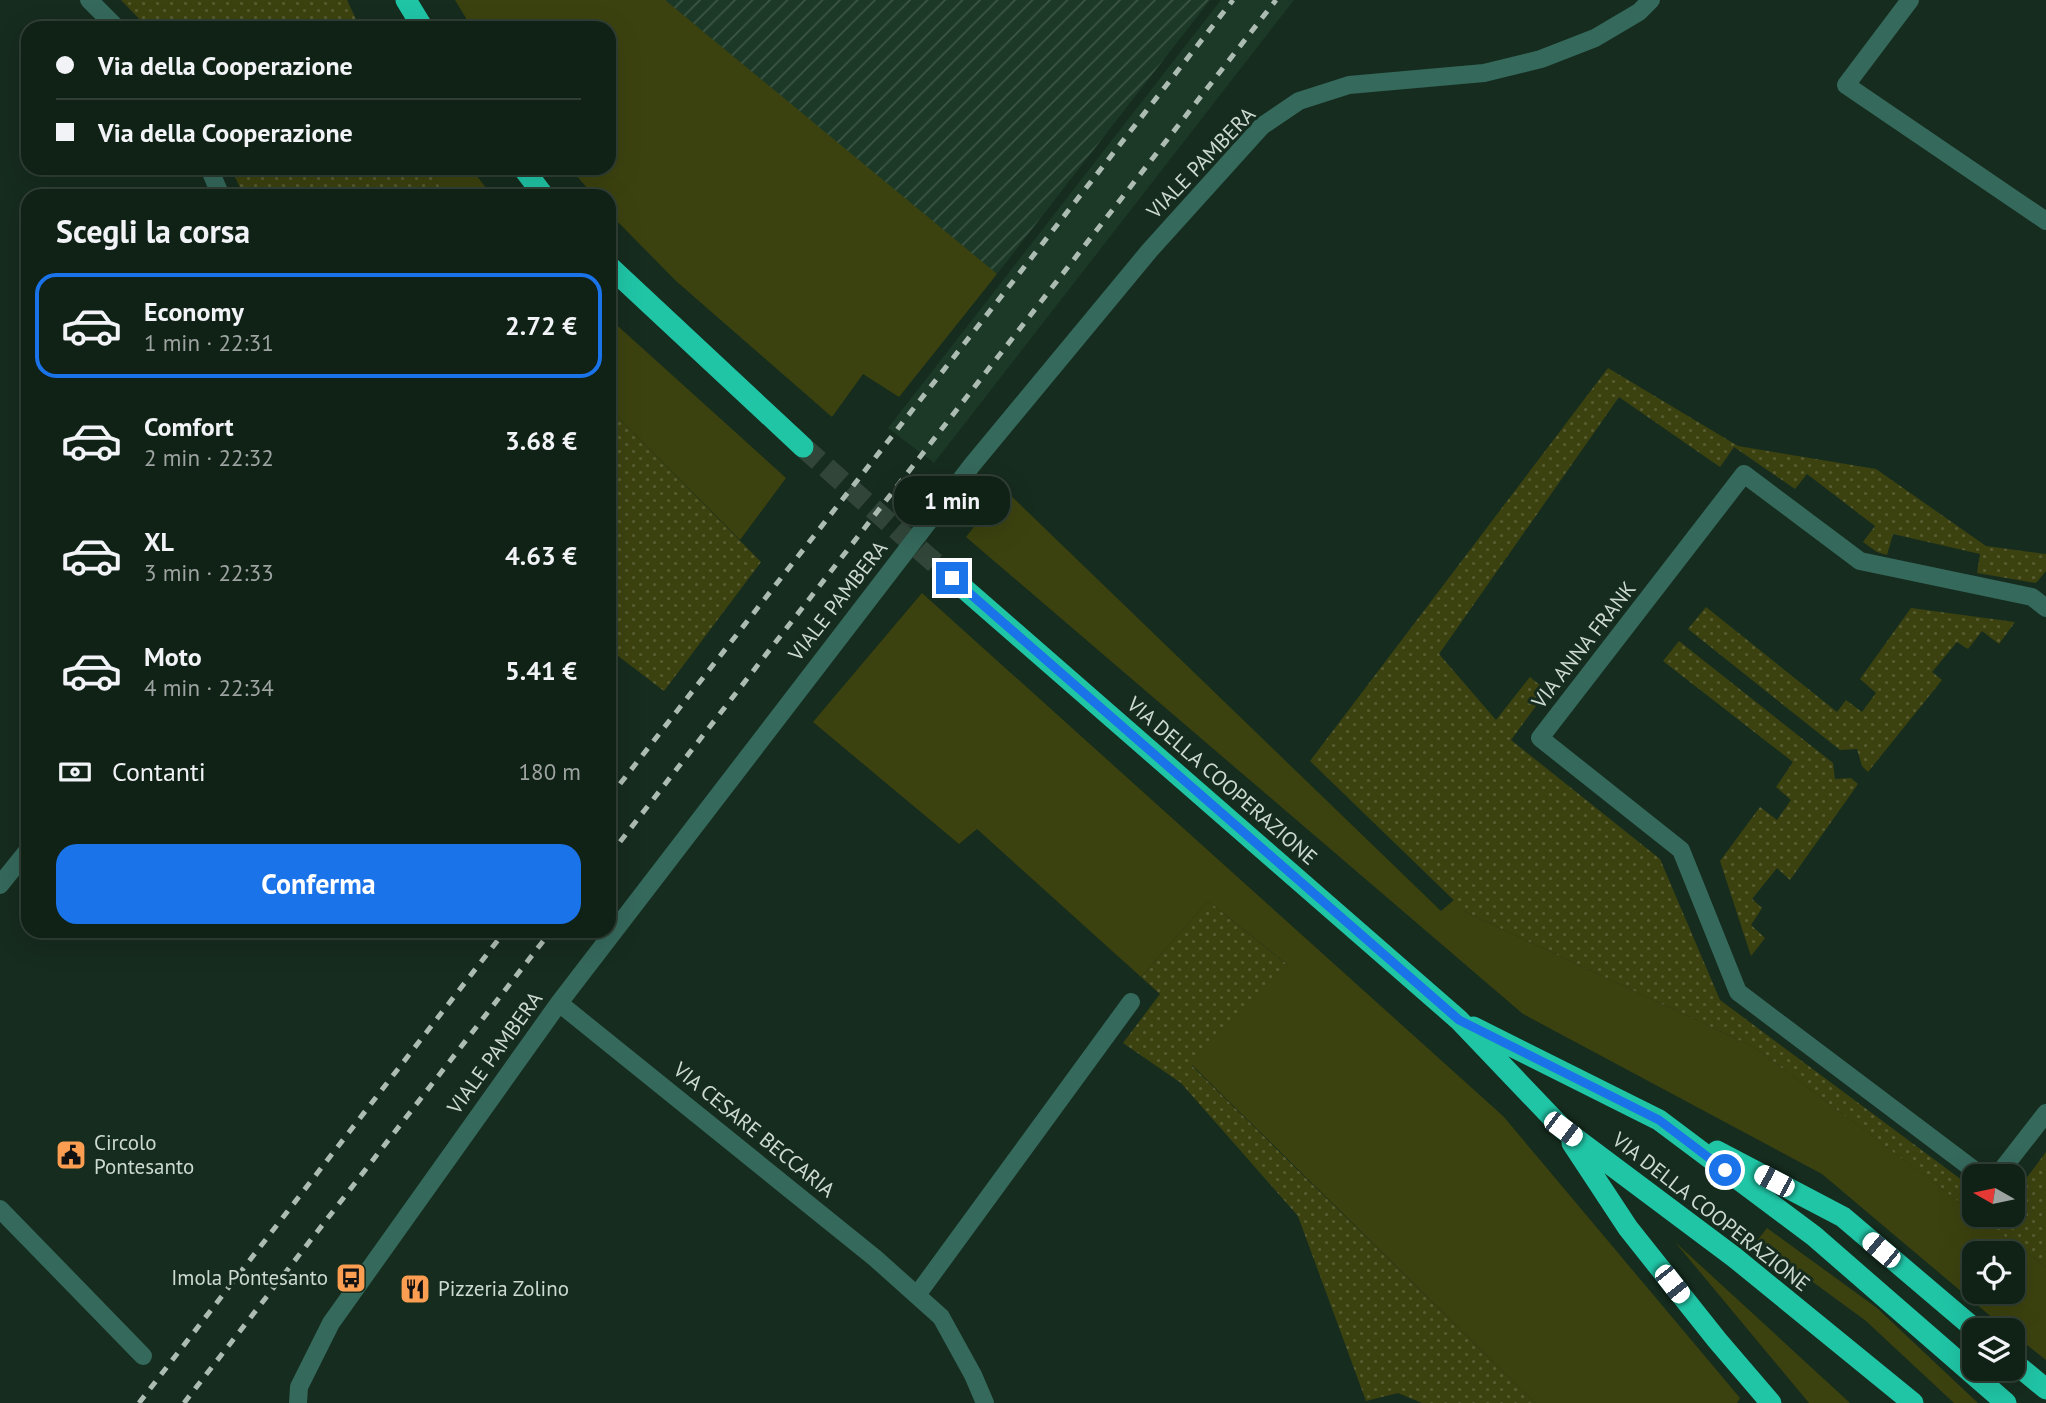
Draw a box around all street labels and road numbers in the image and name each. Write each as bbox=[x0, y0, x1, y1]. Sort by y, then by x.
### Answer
street label: VIALE PAMBERA bbox=[1140, 101, 1261, 225]
street label: VIALE PAMBERA bbox=[782, 535, 893, 667]
street label: VIA ANNA FRANK bbox=[1525, 576, 1642, 714]
street label: VIA DELLA COOPERAZIONE bbox=[1121, 690, 1323, 871]
street label: VIALE PAMBERA bbox=[440, 985, 549, 1120]
street label: VIA CESARE BECCARIA bbox=[667, 1055, 841, 1204]
street label: VIA DELLA COOPERAZIONE bbox=[1606, 1125, 1816, 1297]

